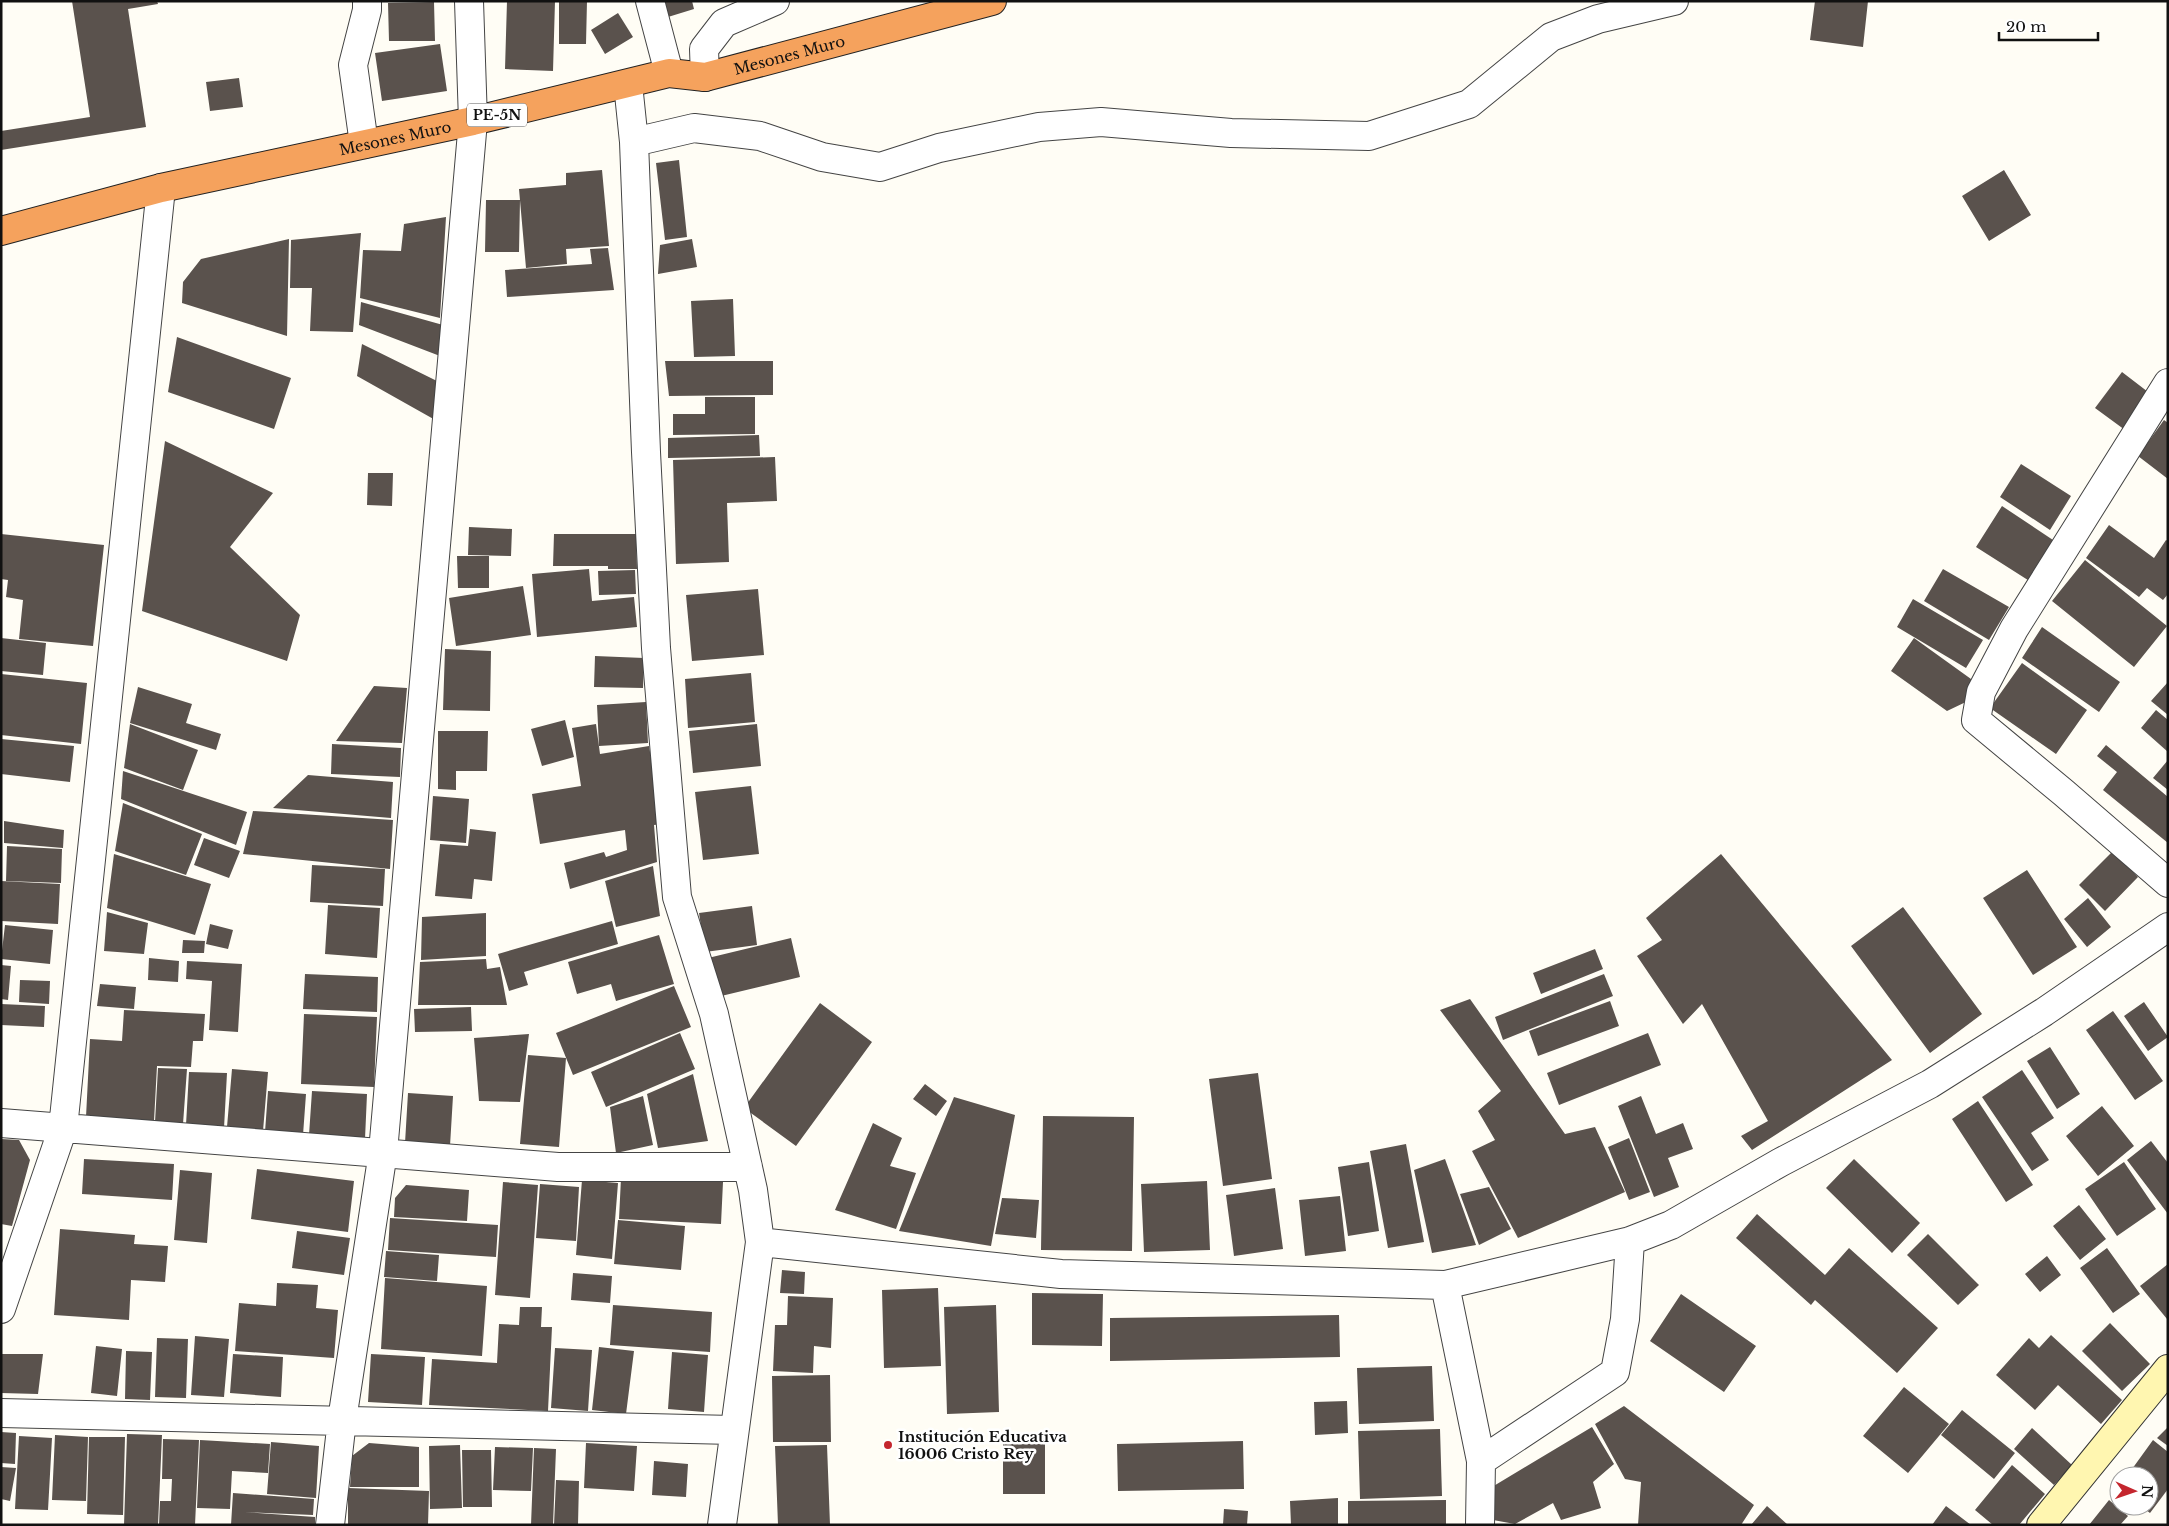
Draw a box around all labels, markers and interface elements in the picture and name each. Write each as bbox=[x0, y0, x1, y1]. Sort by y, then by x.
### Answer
scale bar bbox=[1999, 10, 2098, 42]
text: 20 m bbox=[2006, 17, 2046, 36]
street label: Mesones Muro bbox=[732, 31, 847, 78]
road number: PE-5N bbox=[467, 104, 527, 126]
street label: Mesones Muro bbox=[337, 116, 453, 159]
place label: Institución Educativa 16006 Cristo Rey bbox=[898, 1427, 1067, 1463]
marker: Institución Educativa 16006 Cristo Rey bbox=[882, 1439, 894, 1451]
north arrow bbox=[2109, 1466, 2159, 1516]
text: N bbox=[2138, 1485, 2156, 1498]

